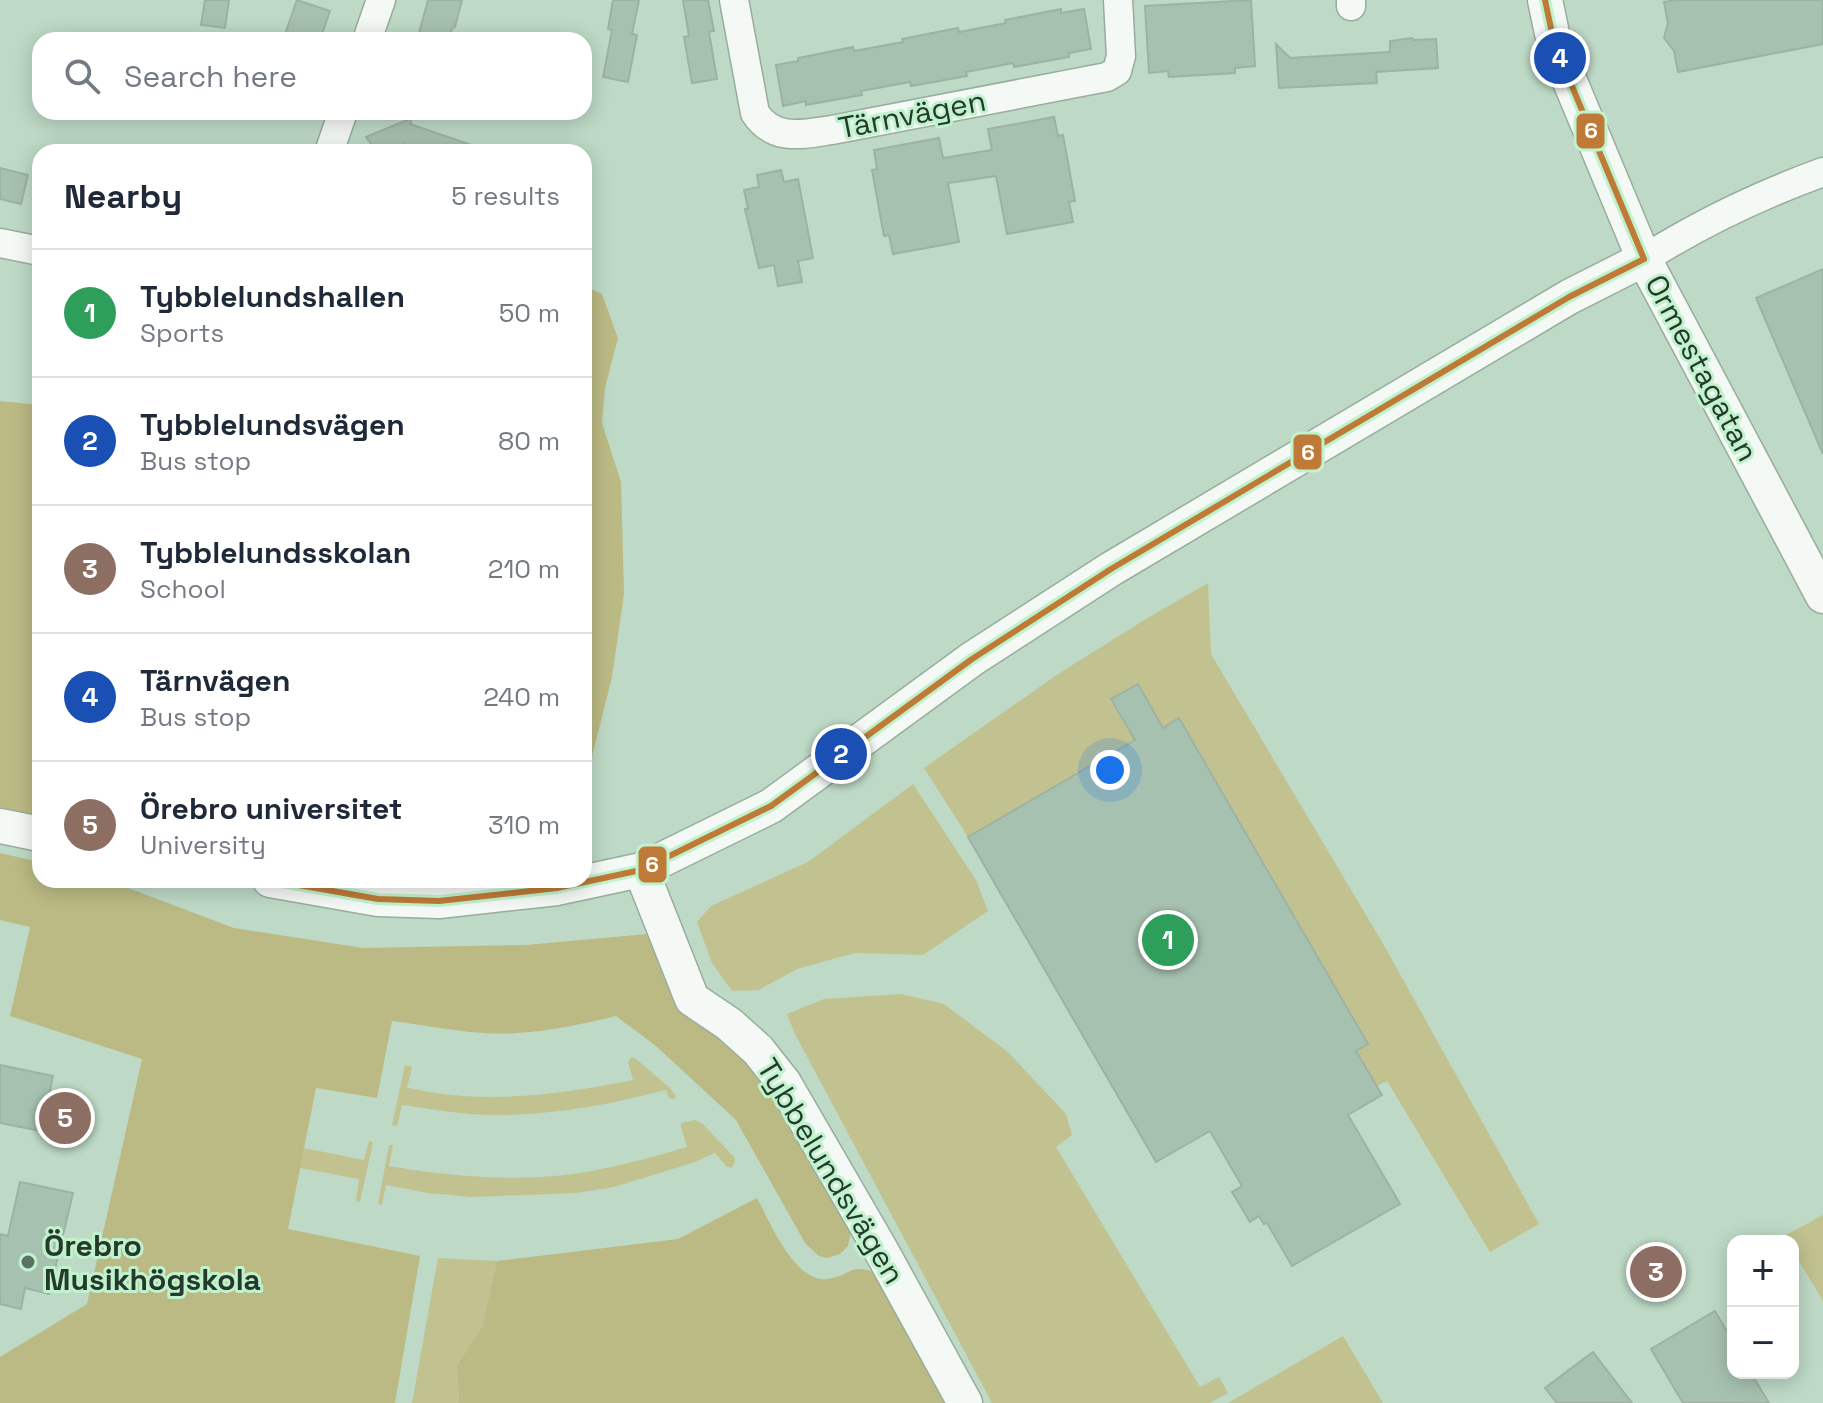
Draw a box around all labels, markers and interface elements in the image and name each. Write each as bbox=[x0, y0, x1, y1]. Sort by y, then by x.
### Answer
pin: 4 bbox=[1534, 28, 1586, 88]
search box bbox=[32, 32, 592, 120]
icon: search bbox=[60, 54, 104, 98]
text: Search here bbox=[124, 57, 297, 96]
street label: Tärnvägen bbox=[835, 81, 989, 147]
line badge: 6 bbox=[1575, 112, 1606, 150]
text: 6 bbox=[1584, 116, 1598, 144]
text: Nearby bbox=[64, 175, 182, 218]
text: 5 results bbox=[451, 179, 560, 213]
street label: Ormestagatan bbox=[1636, 268, 1768, 468]
text: Tybblelundshallen bbox=[140, 277, 405, 316]
text: 1 bbox=[84, 296, 96, 330]
text: 50 m bbox=[499, 296, 560, 330]
text: Sports bbox=[140, 316, 224, 350]
text: Tybblelundsvägen bbox=[140, 405, 405, 444]
text: 2 bbox=[82, 424, 98, 458]
text: 80 m bbox=[498, 424, 560, 458]
line badge: 6 bbox=[1292, 433, 1323, 471]
text: 6 bbox=[1301, 438, 1315, 466]
text: Bus stop bbox=[140, 444, 251, 478]
text: Tybblelundsskolan bbox=[140, 533, 411, 572]
text: 3 bbox=[82, 552, 98, 586]
text: 210 m bbox=[488, 552, 560, 586]
text: School bbox=[140, 572, 226, 606]
text: Tärnvägen bbox=[140, 661, 290, 700]
text: 4 bbox=[82, 680, 98, 714]
text: 240 m bbox=[483, 680, 560, 714]
text: Bus stop bbox=[140, 700, 251, 734]
pin: 2 bbox=[815, 724, 867, 784]
your location bbox=[1090, 750, 1130, 790]
text: Örebro universitet bbox=[140, 789, 403, 828]
text: 5 bbox=[82, 808, 98, 842]
text: 310 m bbox=[488, 808, 560, 842]
text: University bbox=[140, 828, 266, 862]
line badge: 6 bbox=[637, 845, 668, 884]
text: 6 bbox=[645, 850, 659, 878]
pin: 1 bbox=[1142, 910, 1194, 970]
street label: Tybbelundsvägen bbox=[748, 1051, 914, 1291]
pin: 5 bbox=[39, 1088, 91, 1148]
place label: Örebro Musikhögskola bbox=[44, 1226, 261, 1299]
map controls bbox=[1727, 1235, 1799, 1379]
button: + bbox=[1727, 1235, 1799, 1307]
pin: 3 bbox=[1630, 1242, 1682, 1302]
marker: Örebro Musikhögskola bbox=[19, 1253, 37, 1271]
button: − bbox=[1727, 1307, 1799, 1379]

